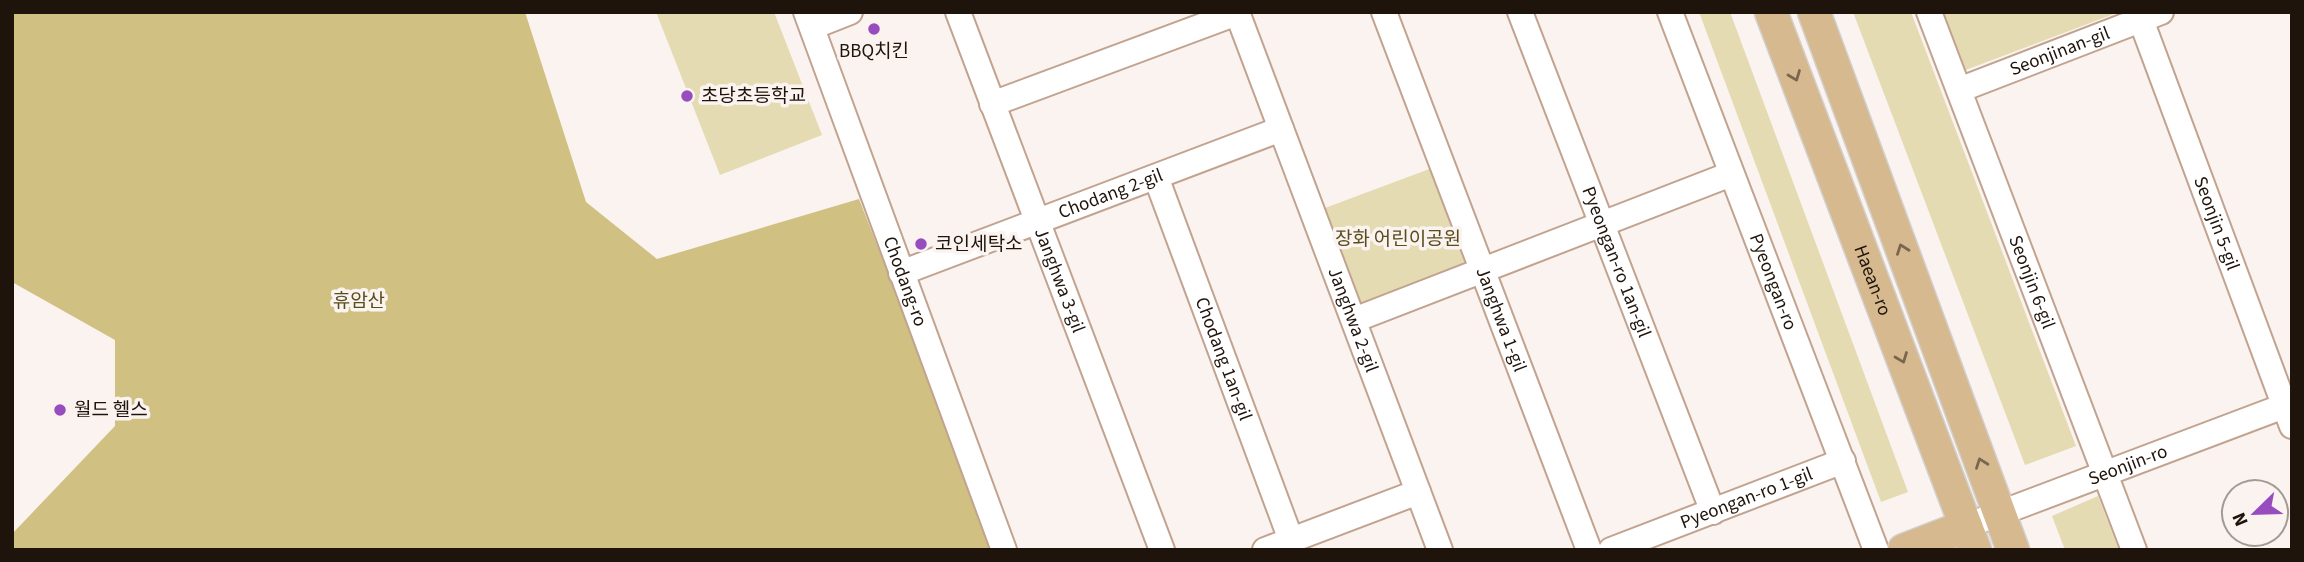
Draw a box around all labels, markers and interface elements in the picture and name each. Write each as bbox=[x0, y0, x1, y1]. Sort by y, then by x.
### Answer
street label: Seonjinan-gil bbox=[2006, 20, 2114, 83]
marker: BBQ치킨 bbox=[866, 21, 882, 37]
place label: BBQ치킨 bbox=[839, 38, 909, 65]
one-way arrow bbox=[1787, 70, 1801, 82]
place label: 초당초등학교 bbox=[701, 83, 806, 110]
marker: 초당초등학교 bbox=[679, 88, 695, 104]
street label: Chodang 2-gil bbox=[1054, 161, 1167, 226]
street label: Seonjin 5-gil bbox=[2187, 173, 2247, 274]
street label: Pyeongan-ro 1an-gil bbox=[1575, 183, 1658, 342]
street label: Janghwa 3-gil bbox=[1028, 224, 1092, 337]
park label: 장화 어린이공원 bbox=[1335, 226, 1461, 253]
street label: Pyeongan-ro bbox=[1743, 230, 1804, 334]
place label: 코인세탁소 bbox=[935, 231, 1022, 258]
street label: Seonjin 6-gil bbox=[2002, 231, 2062, 333]
street label: Chodang-ro bbox=[876, 232, 934, 330]
marker: 코인세탁소 bbox=[913, 236, 929, 252]
street label: Haean-ro bbox=[1847, 241, 1898, 320]
one-way arrow bbox=[1896, 244, 1910, 256]
street label: Janghwa 2-gil bbox=[1321, 263, 1385, 376]
street label: Janghwa 1-gil bbox=[1469, 263, 1533, 376]
park label: 휴암산 bbox=[333, 288, 385, 315]
street label: Chodang 1an-gil bbox=[1188, 293, 1259, 425]
one-way arrow bbox=[1894, 351, 1908, 363]
place label: 월드 헬스 bbox=[74, 397, 148, 424]
marker: 월드 헬스 bbox=[52, 402, 68, 418]
street label: Seonjin-ro bbox=[2084, 438, 2171, 492]
one-way arrow bbox=[1975, 457, 1989, 469]
street label: Pyeongan-ro 1-gil bbox=[1676, 460, 1817, 536]
north arrow bbox=[2220, 478, 2290, 548]
text: N bbox=[2226, 508, 2256, 530]

